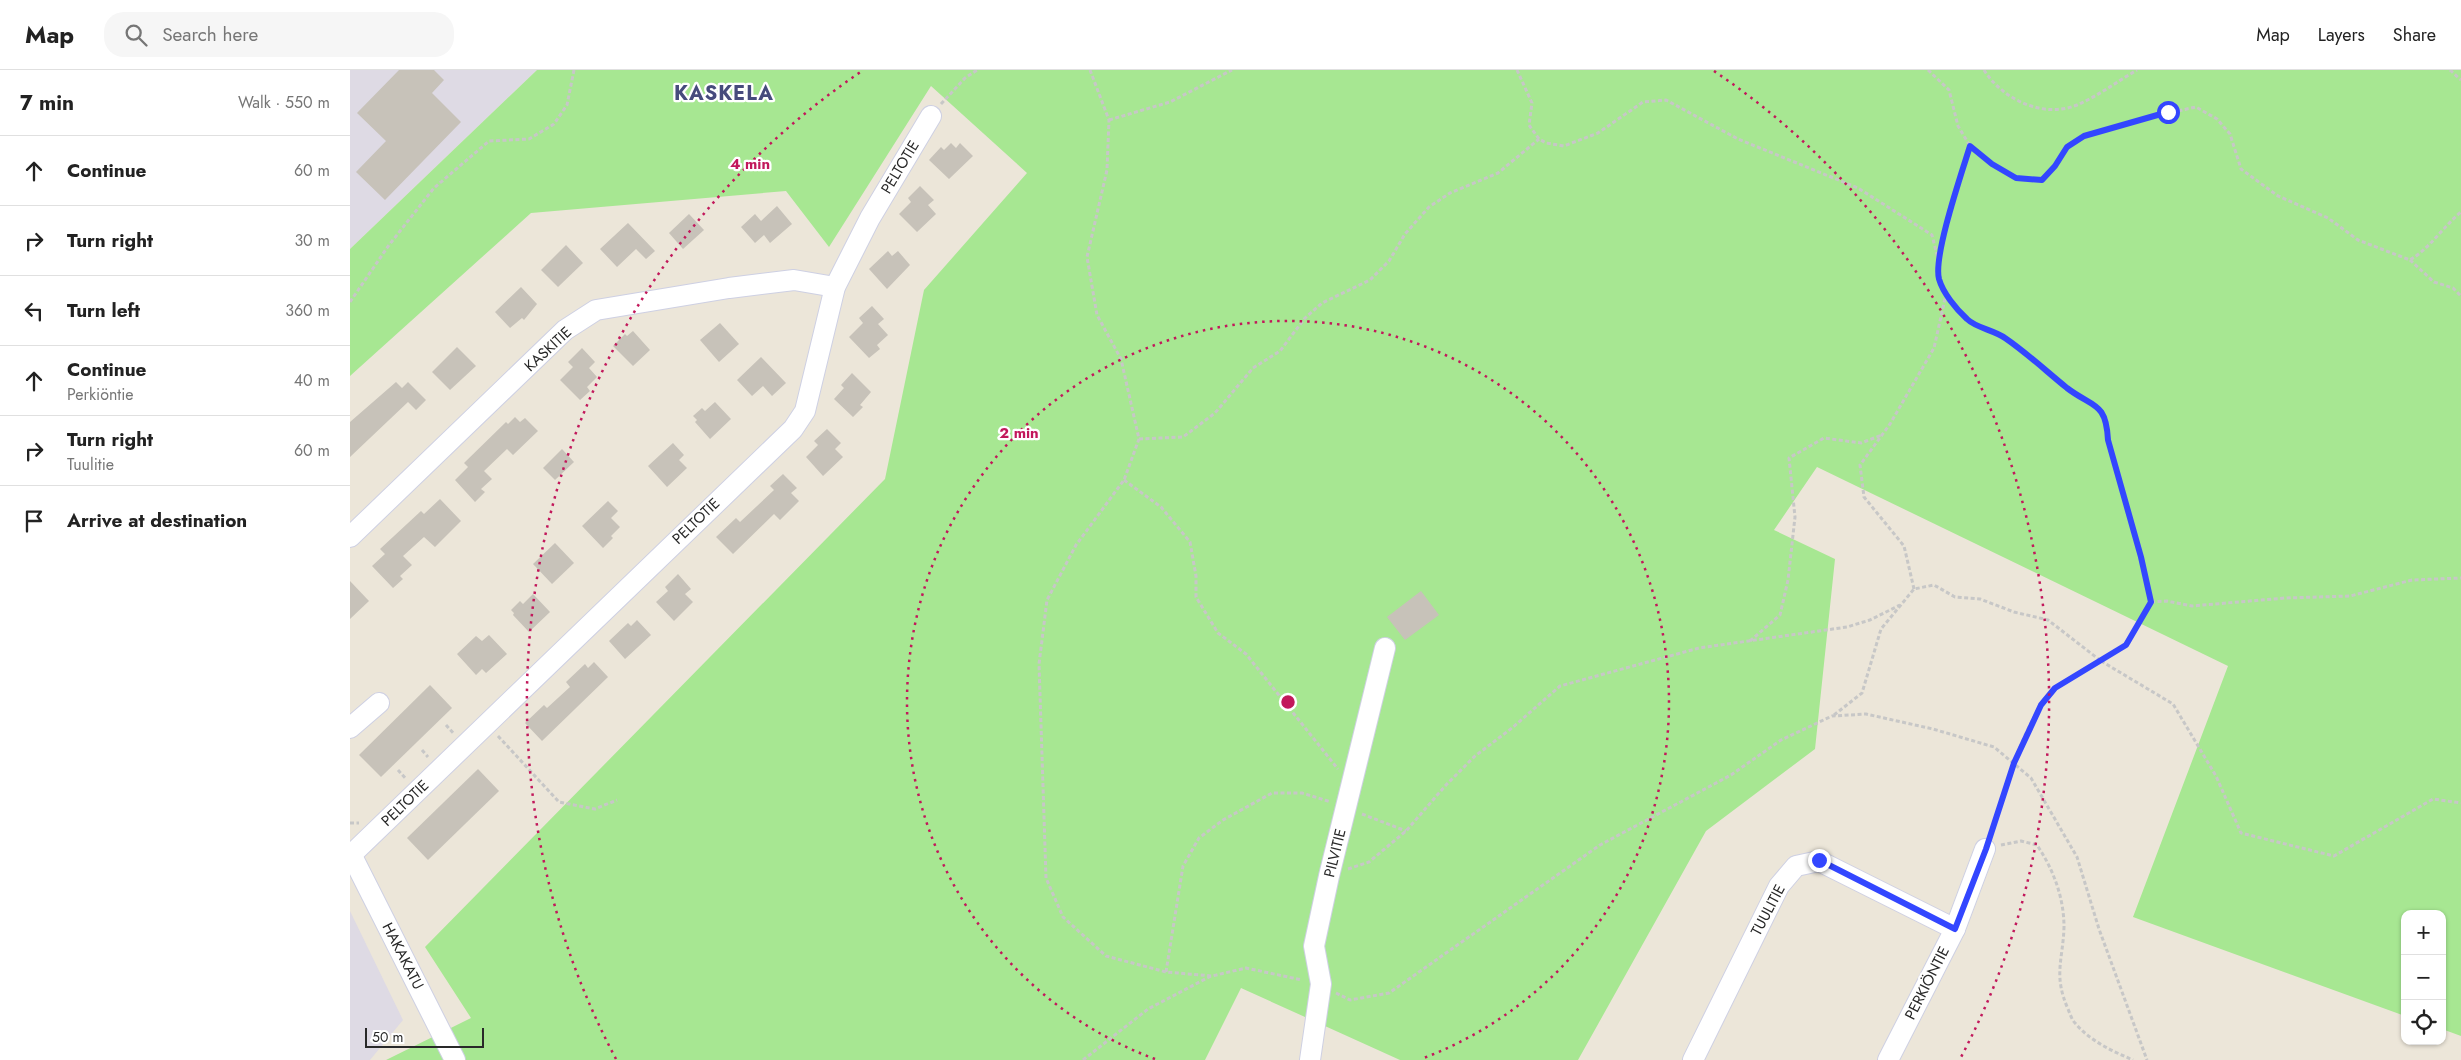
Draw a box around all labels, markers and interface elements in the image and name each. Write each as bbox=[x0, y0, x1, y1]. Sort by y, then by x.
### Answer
search box bbox=[104, 12, 454, 57]
text: Map bbox=[25, 17, 74, 52]
icon: search bbox=[122, 21, 150, 49]
text: Search here bbox=[162, 21, 258, 48]
text: Map bbox=[2256, 22, 2290, 48]
text: Layers bbox=[2318, 22, 2365, 48]
text: Share bbox=[2393, 22, 2436, 48]
district label: KASKELA bbox=[674, 79, 774, 108]
text: 7 min bbox=[20, 88, 74, 118]
text: Walk · 550 m bbox=[238, 91, 330, 114]
route start bbox=[2157, 101, 2180, 124]
street label: PELTOTIE bbox=[875, 136, 925, 198]
text: 4 min bbox=[730, 153, 770, 175]
icon: ahead bbox=[20, 157, 48, 185]
text: Continue bbox=[67, 157, 146, 184]
text: 60 m bbox=[294, 159, 330, 182]
icon: right bbox=[20, 227, 48, 255]
text: Turn right bbox=[67, 227, 153, 254]
text: 30 m bbox=[294, 229, 330, 252]
icon: left bbox=[20, 297, 48, 325]
text: Turn left bbox=[67, 297, 140, 324]
text: 360 m bbox=[285, 299, 330, 322]
street label: KASKITIE bbox=[519, 321, 577, 377]
text: Continue bbox=[67, 356, 146, 383]
icon: ahead bbox=[20, 367, 48, 395]
text: 40 m bbox=[294, 369, 330, 392]
text: Perkiöntie bbox=[67, 383, 134, 406]
text: 2 min bbox=[999, 422, 1039, 444]
text: Turn right bbox=[67, 426, 153, 453]
icon: right bbox=[20, 437, 48, 465]
text: 60 m bbox=[294, 439, 330, 462]
text: Tuulitie bbox=[67, 453, 114, 476]
street label: PELTOTIE bbox=[667, 493, 725, 549]
icon: arrive bbox=[20, 507, 48, 535]
text: Arrive at destination bbox=[67, 507, 247, 534]
centre of rings bbox=[1279, 693, 1297, 711]
street label: PELTOTIE bbox=[376, 775, 434, 831]
street label: PILVITIE bbox=[1318, 826, 1352, 880]
route end bbox=[1808, 849, 1831, 872]
street label: TUULITIE bbox=[1745, 881, 1791, 939]
map controls bbox=[2401, 910, 2446, 1045]
button: + bbox=[2401, 910, 2446, 955]
street label: HAKAKATU bbox=[377, 919, 429, 993]
street label: PERKIÖNTIE bbox=[1899, 943, 1955, 1023]
button: − bbox=[2401, 955, 2446, 1000]
button: locate bbox=[2401, 1000, 2446, 1045]
scale bar bbox=[365, 1025, 484, 1048]
text: 50 m bbox=[372, 1027, 403, 1047]

